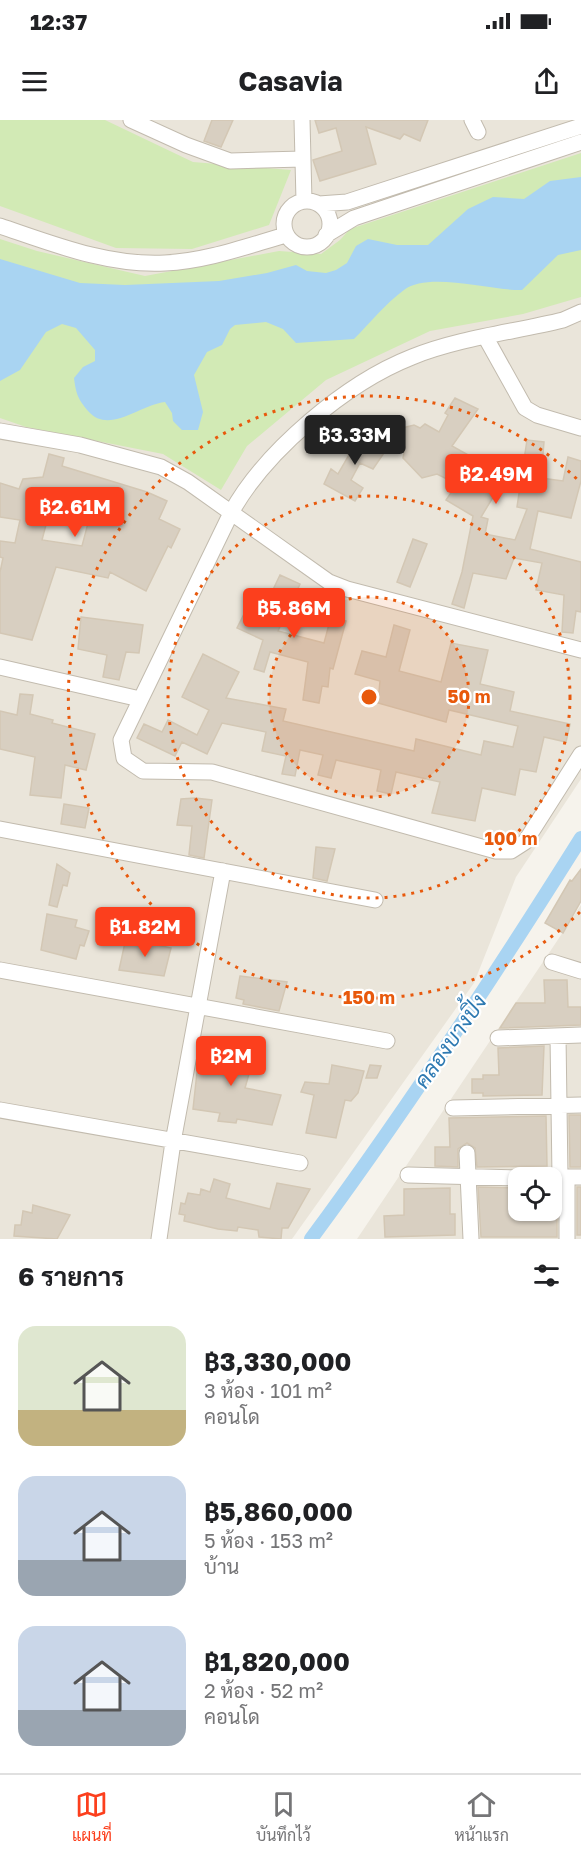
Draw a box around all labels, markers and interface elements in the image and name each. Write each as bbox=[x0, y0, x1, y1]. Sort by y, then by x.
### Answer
text: 12:37 bbox=[30, 8, 87, 35]
icon: menu bbox=[18, 65, 51, 98]
text: Casavia bbox=[238, 65, 343, 97]
icon: share bbox=[530, 65, 563, 98]
pin: ฿3.33M bbox=[306, 415, 404, 466]
text: ฿3.33M bbox=[319, 422, 391, 446]
pin: ฿2.49M bbox=[447, 454, 545, 505]
text: ฿2.49M bbox=[459, 461, 533, 485]
pin: ฿2.61M bbox=[26, 487, 124, 538]
text: ฿2.61M bbox=[39, 494, 111, 518]
pin: ฿5.86M bbox=[245, 588, 343, 639]
text: ฿5.86M bbox=[257, 595, 331, 619]
text: 50 m bbox=[448, 685, 490, 707]
centre of rings bbox=[359, 687, 379, 707]
text: 100 m bbox=[485, 827, 537, 849]
pin: ฿1.82M bbox=[96, 907, 194, 958]
text: ฿1.82M bbox=[109, 914, 181, 938]
text: 150 m bbox=[343, 986, 395, 1008]
water label: คลองบางปิ้ง bbox=[404, 986, 492, 1093]
pin: ฿2M bbox=[202, 1036, 260, 1087]
text: ฿2M bbox=[210, 1043, 252, 1067]
map controls bbox=[508, 1167, 562, 1221]
button: locate bbox=[508, 1167, 562, 1221]
icon: filters bbox=[530, 1259, 563, 1292]
text: 6 รายการ bbox=[18, 1261, 124, 1292]
text: ฿3,330,000 bbox=[204, 1346, 352, 1377]
icon: home bbox=[66, 1350, 138, 1422]
text: 3 ห้อง · 101 m² bbox=[204, 1378, 332, 1402]
text: คอนโด bbox=[204, 1404, 260, 1428]
text: ฿5,860,000 bbox=[204, 1496, 353, 1527]
icon: home bbox=[66, 1500, 138, 1572]
text: 5 ห้อง · 153 m² bbox=[204, 1528, 333, 1552]
text: บ้าน bbox=[204, 1554, 239, 1578]
text: ฿1,820,000 bbox=[204, 1646, 350, 1677]
icon: home bbox=[66, 1650, 138, 1722]
text: 2 ห้อง · 52 m² bbox=[204, 1678, 323, 1702]
text: คอนโด bbox=[204, 1704, 260, 1728]
tab: แผนที่ bbox=[72, 1788, 112, 1845]
tab: บันทึกไว้ bbox=[256, 1788, 311, 1845]
tab: หน้าแรก bbox=[455, 1788, 509, 1845]

